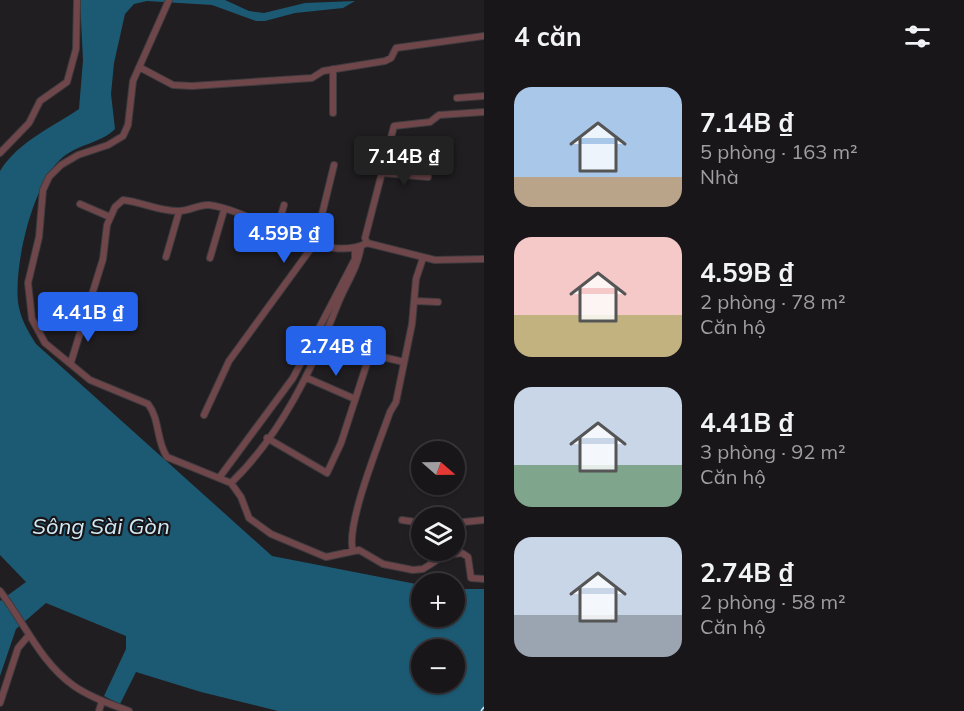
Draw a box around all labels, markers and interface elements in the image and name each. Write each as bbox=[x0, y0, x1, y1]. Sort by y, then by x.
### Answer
text: 4 căn bbox=[514, 20, 582, 53]
icon: filters bbox=[901, 20, 934, 53]
text: 7.14B ₫ bbox=[700, 106, 794, 139]
icon: home bbox=[562, 111, 634, 183]
pin: 7.14B ₫ bbox=[349, 136, 459, 187]
text: 5 phòng · 163 m² bbox=[700, 139, 858, 164]
text: 7.14B ₫ bbox=[368, 143, 440, 168]
text: Nhà bbox=[700, 164, 739, 189]
pin: 4.59B ₫ bbox=[229, 213, 339, 264]
text: 4.59B ₫ bbox=[248, 220, 320, 245]
text: 4.59B ₫ bbox=[700, 256, 794, 289]
icon: home bbox=[562, 261, 634, 333]
text: 2 phòng · 78 m² bbox=[700, 289, 846, 314]
pin: 4.41B ₫ bbox=[33, 292, 143, 343]
text: 4.41B ₫ bbox=[52, 299, 124, 324]
text: Căn hộ bbox=[700, 314, 766, 339]
pin: 2.74B ₫ bbox=[281, 326, 391, 377]
text: 2.74B ₫ bbox=[300, 333, 372, 358]
text: 4.41B ₫ bbox=[700, 406, 794, 439]
icon: home bbox=[562, 411, 634, 483]
text: 3 phòng · 92 m² bbox=[700, 439, 846, 464]
north arrow bbox=[411, 441, 465, 495]
map controls bbox=[411, 441, 465, 693]
text: Căn hộ bbox=[700, 464, 766, 489]
button: layers bbox=[411, 507, 465, 561]
water label: Sông Sài Gòn bbox=[32, 512, 170, 540]
text: 2.74B ₫ bbox=[700, 556, 794, 589]
icon: home bbox=[562, 561, 634, 633]
button: + bbox=[411, 573, 465, 627]
text: 2 phòng · 58 m² bbox=[700, 589, 846, 614]
text: Căn hộ bbox=[700, 614, 766, 639]
button: − bbox=[411, 639, 465, 693]

